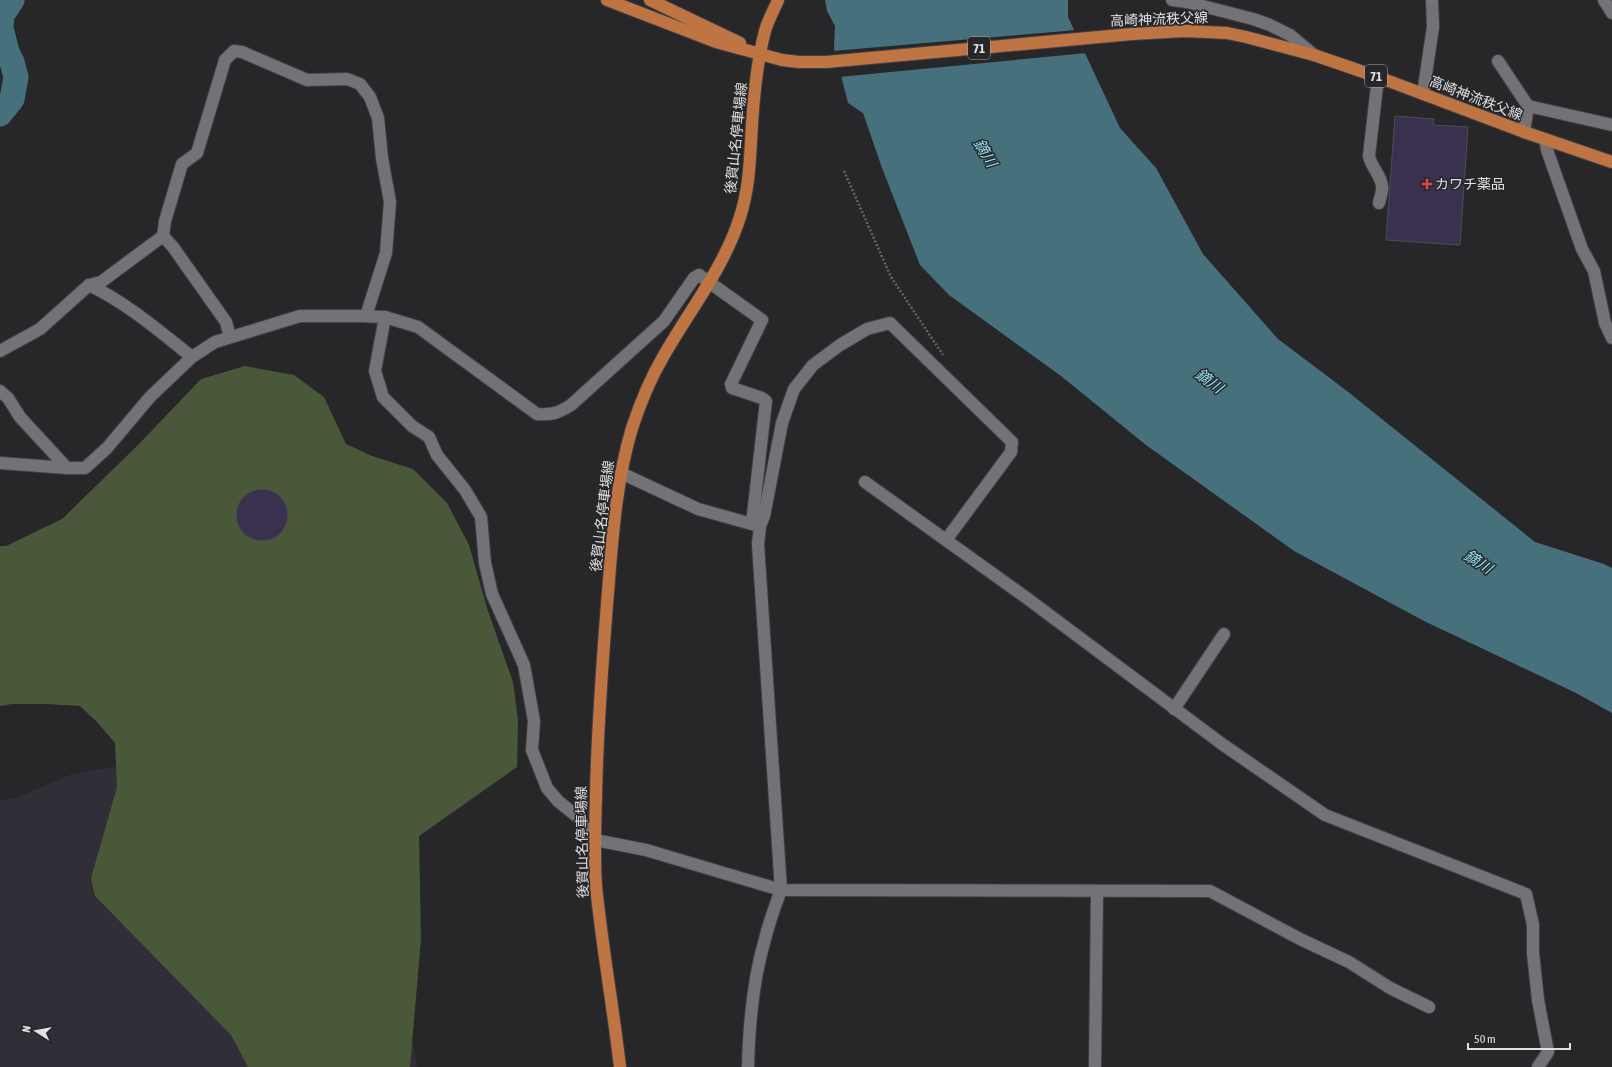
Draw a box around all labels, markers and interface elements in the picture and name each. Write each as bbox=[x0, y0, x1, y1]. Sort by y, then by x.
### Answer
street label: 高崎神流秩父線 bbox=[1110, 9, 1208, 29]
road number: 71 bbox=[968, 37, 990, 59]
road number: 71 bbox=[1365, 65, 1387, 87]
street label: 高崎神流秩父線 bbox=[1427, 73, 1525, 123]
street label: 後賀山名停車場線 bbox=[722, 81, 750, 195]
water label: 鏑川 bbox=[970, 136, 1001, 172]
place label: カワチ薬品 bbox=[1435, 176, 1505, 192]
marker: カワチ薬品 bbox=[1422, 179, 1432, 189]
water label: 鏑川 bbox=[1192, 365, 1228, 397]
street label: 後賀山名停車場線 bbox=[587, 459, 617, 573]
water label: 鏑川 bbox=[1461, 546, 1497, 578]
street label: 後賀山名停車場線 bbox=[573, 786, 591, 898]
north arrow bbox=[16, 1011, 56, 1051]
text: N bbox=[20, 1025, 33, 1033]
scale bar bbox=[1468, 1025, 1570, 1051]
text: 50 m bbox=[1474, 1032, 1496, 1046]

